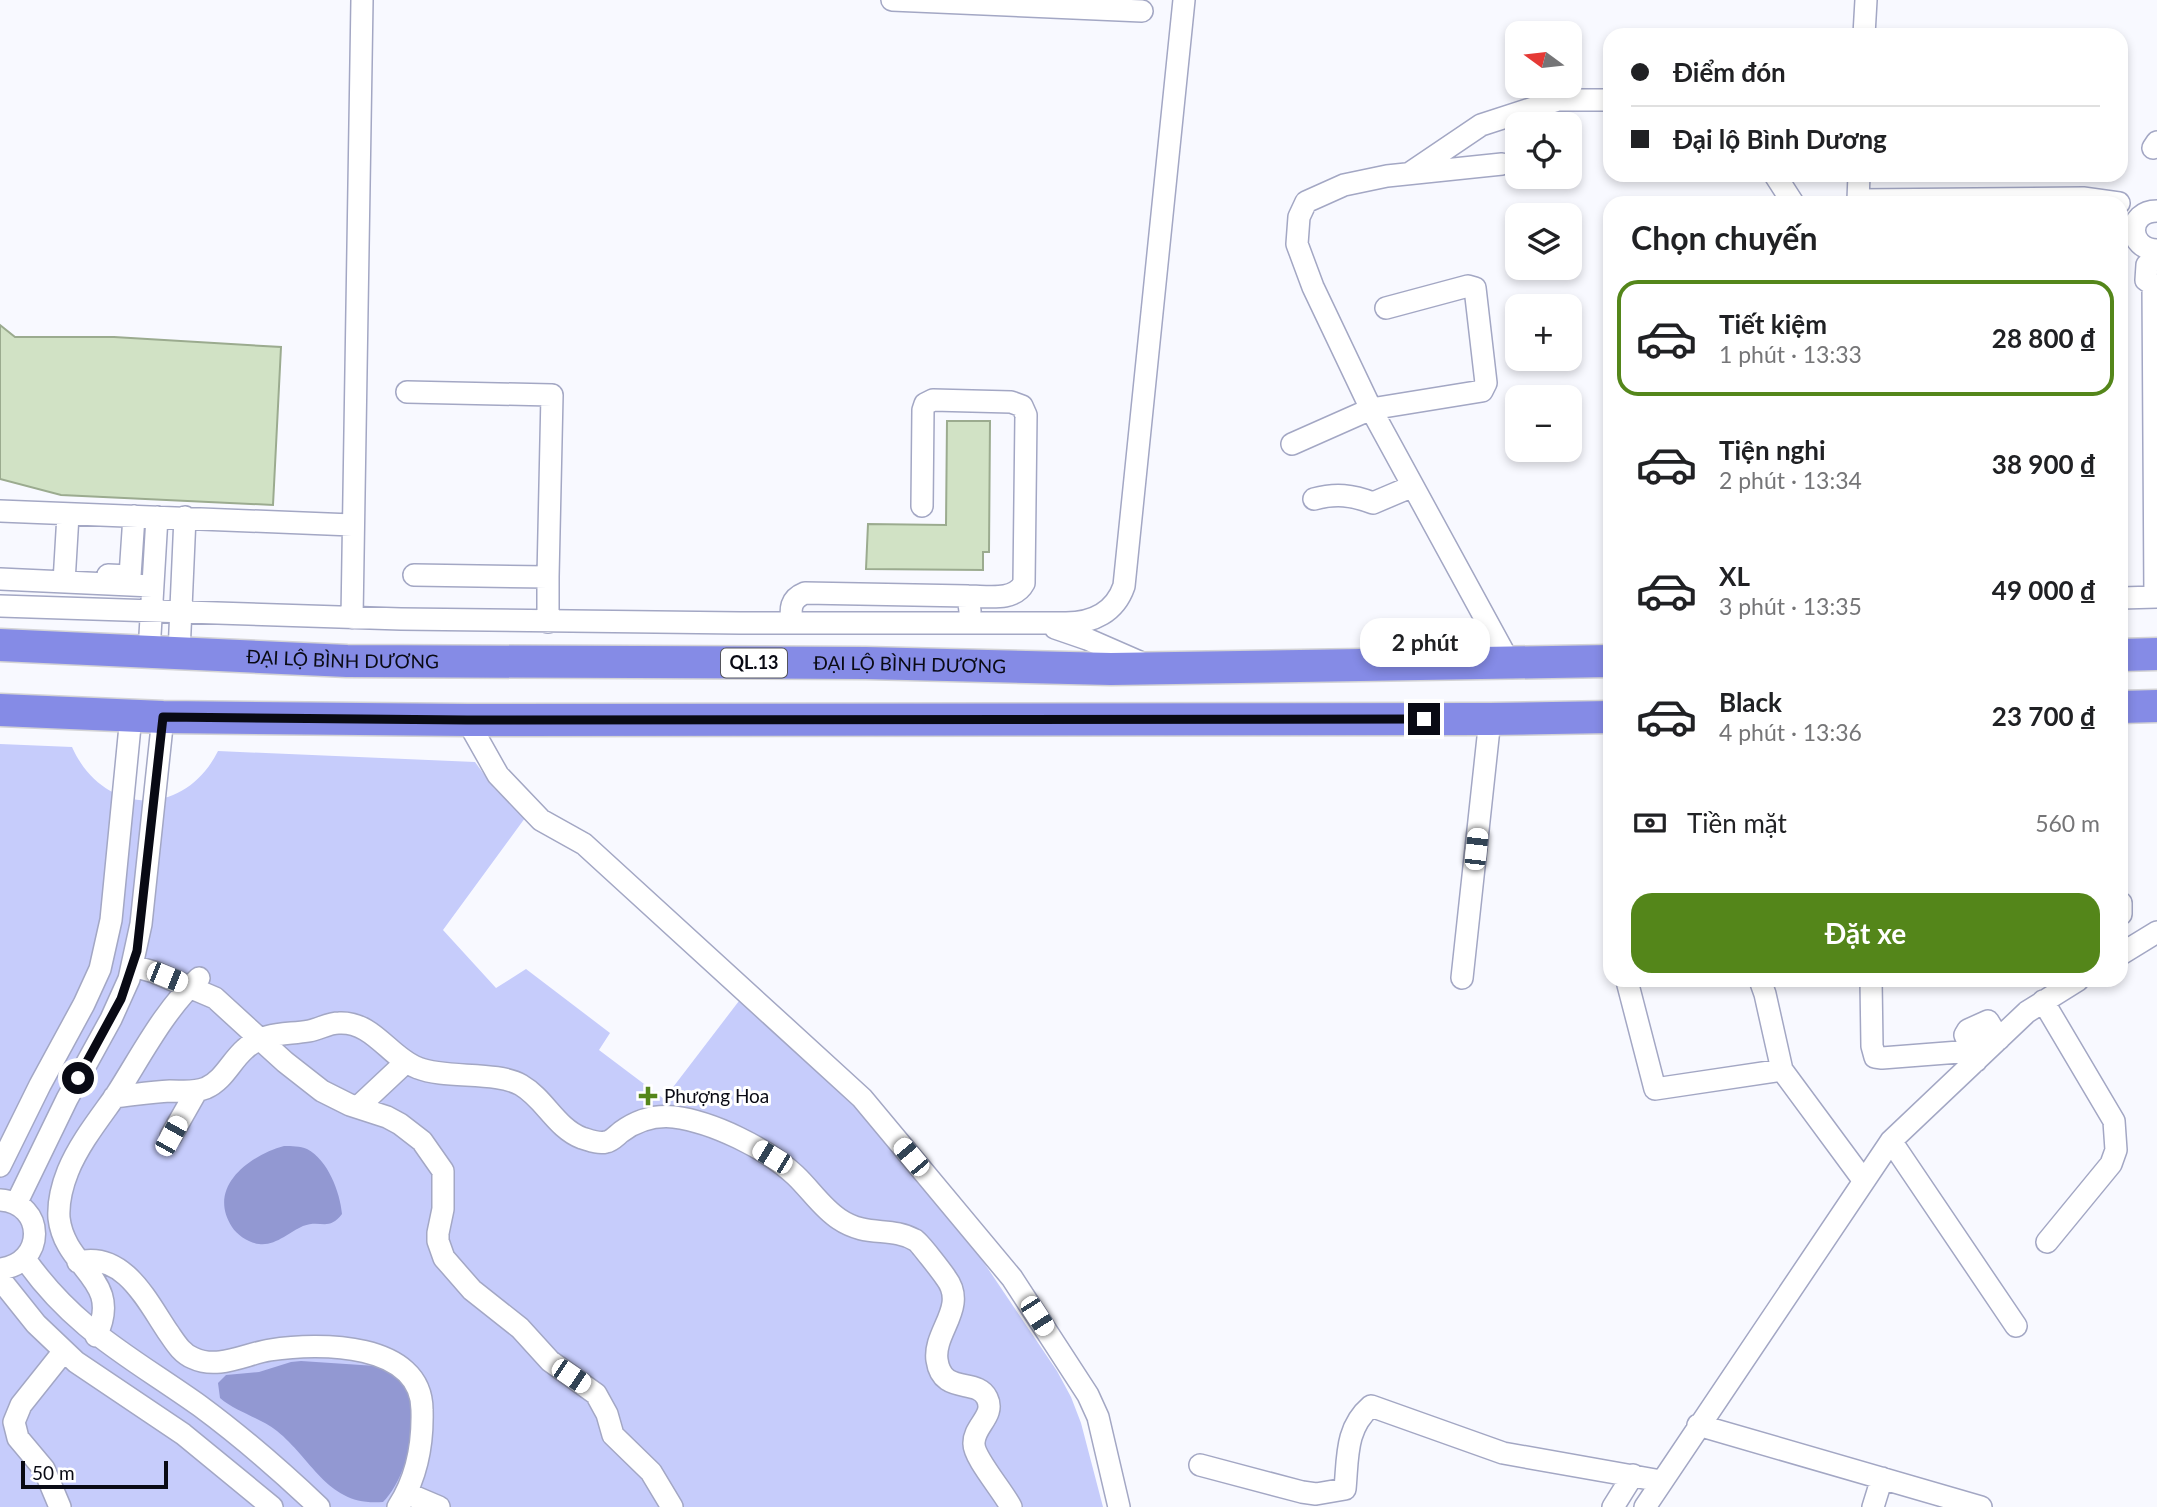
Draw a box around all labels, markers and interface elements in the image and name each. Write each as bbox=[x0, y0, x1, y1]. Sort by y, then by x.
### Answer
north arrow bbox=[1505, 21, 1582, 98]
map controls bbox=[1505, 21, 1582, 462]
text: Điểm đón bbox=[1673, 56, 1786, 88]
button: locate bbox=[1505, 112, 1582, 189]
text: Đại lộ Bình Dương bbox=[1673, 123, 1887, 155]
button: layers bbox=[1505, 203, 1582, 280]
text: Chọn chuyến bbox=[1631, 218, 1817, 257]
button: + bbox=[1505, 294, 1582, 371]
icon: car bbox=[1635, 307, 1698, 370]
text: Tiết kiệm bbox=[1719, 308, 1827, 340]
text: 28 800 ₫ bbox=[1992, 322, 2096, 354]
text: 1 phút · 13:33 bbox=[1719, 340, 1862, 368]
button: − bbox=[1505, 385, 1582, 462]
icon: car bbox=[1635, 433, 1698, 496]
text: Tiện nghi bbox=[1719, 434, 1826, 466]
text: 38 900 ₫ bbox=[1992, 448, 2096, 480]
text: 2 phút · 13:34 bbox=[1719, 466, 1862, 494]
icon: car bbox=[1635, 559, 1698, 622]
text: XL bbox=[1719, 560, 1750, 592]
text: 49 000 ₫ bbox=[1992, 574, 2096, 606]
text: 3 phút · 13:35 bbox=[1719, 592, 1862, 620]
callout: 2 phút bbox=[1359, 618, 1489, 666]
text: 2 phút bbox=[1392, 628, 1458, 656]
street label: ĐẠI LỘ BÌNH DƯƠNG bbox=[246, 644, 439, 672]
road number: QL.13 bbox=[721, 648, 787, 678]
street label: ĐẠI LỘ BÌNH DƯƠNG bbox=[813, 651, 1006, 677]
icon: car bbox=[1635, 685, 1698, 748]
text: Black bbox=[1719, 686, 1782, 718]
text: 23 700 ₫ bbox=[1992, 700, 2096, 732]
route end bbox=[1408, 703, 1440, 735]
text: 4 phút · 13:36 bbox=[1719, 718, 1862, 746]
icon: cash bbox=[1631, 804, 1669, 842]
text: Tiền mặt bbox=[1687, 807, 1787, 839]
text: 560 m bbox=[2035, 809, 2100, 837]
car bbox=[1464, 827, 1489, 871]
button: Đặt xe bbox=[1631, 893, 2100, 973]
car bbox=[144, 959, 191, 995]
route start bbox=[62, 1062, 94, 1094]
place label: Phượng Hoa bbox=[664, 1084, 769, 1107]
marker: Phượng Hoa bbox=[638, 1086, 658, 1106]
car bbox=[152, 1113, 191, 1159]
car bbox=[890, 1134, 933, 1180]
car bbox=[749, 1137, 796, 1177]
car bbox=[1017, 1293, 1058, 1339]
car bbox=[548, 1356, 595, 1396]
scale bar bbox=[21, 1458, 168, 1490]
text: 50 m bbox=[32, 1461, 75, 1484]

